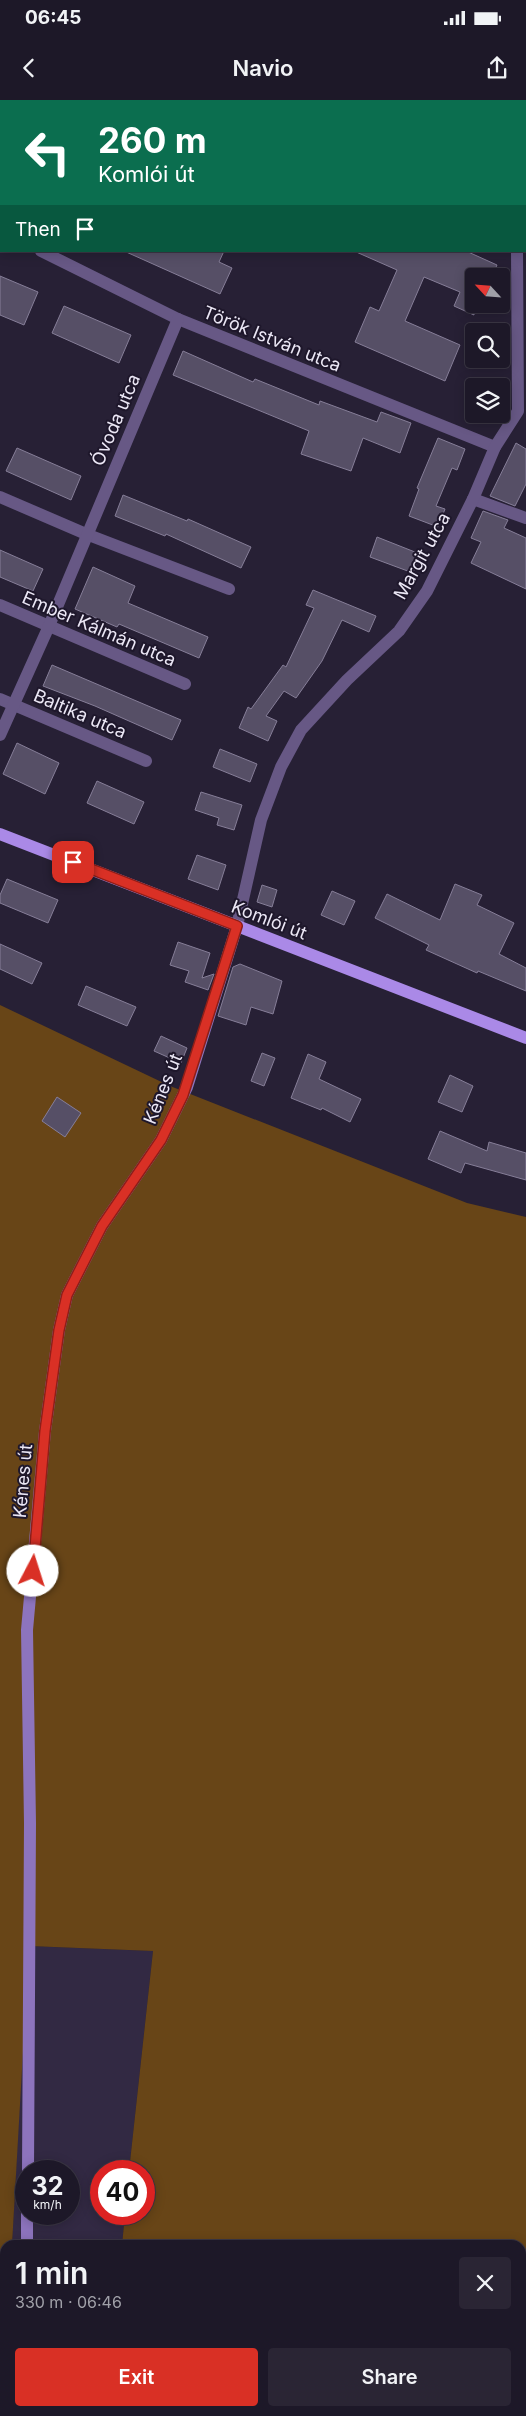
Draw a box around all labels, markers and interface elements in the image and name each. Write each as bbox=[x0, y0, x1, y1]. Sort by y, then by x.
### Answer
text: 06:45 bbox=[25, 6, 82, 29]
icon: back bbox=[15, 54, 43, 82]
icon: share bbox=[483, 54, 511, 82]
text: Navio bbox=[232, 55, 294, 81]
text: 260 m bbox=[98, 119, 207, 161]
icon: left bbox=[15, 120, 80, 185]
text: Komlói út bbox=[98, 161, 195, 187]
icon: arrive bbox=[71, 215, 99, 243]
text: Then bbox=[15, 218, 61, 241]
north arrow bbox=[465, 268, 510, 312]
map controls bbox=[465, 268, 510, 423]
street label: Török István utca bbox=[200, 301, 344, 376]
button: search bbox=[465, 323, 510, 368]
street label: Óvoda utca bbox=[86, 370, 144, 469]
button: layers bbox=[465, 378, 510, 423]
street label: Margit utca bbox=[389, 509, 454, 603]
street label: Ember Kálmán utca bbox=[19, 587, 179, 670]
street label: Baltika utca bbox=[31, 685, 130, 742]
pin bbox=[52, 841, 94, 883]
icon: arrive bbox=[59, 848, 87, 876]
street label: Komlói út bbox=[229, 896, 310, 944]
street label: Kénes út bbox=[139, 1050, 186, 1127]
street label: Kénes út bbox=[9, 1443, 36, 1519]
position arrow bbox=[6, 1544, 58, 1596]
speed limit sign: 40 bbox=[90, 2160, 155, 2225]
text: 32 bbox=[32, 2171, 63, 2201]
text: km/h bbox=[33, 2197, 62, 2212]
text: 1 min bbox=[15, 2255, 88, 2291]
button: close bbox=[459, 2257, 511, 2309]
text: 330 m · 06:46 bbox=[15, 2292, 122, 2312]
button: Exit bbox=[15, 2348, 258, 2406]
button: Share bbox=[268, 2348, 511, 2406]

